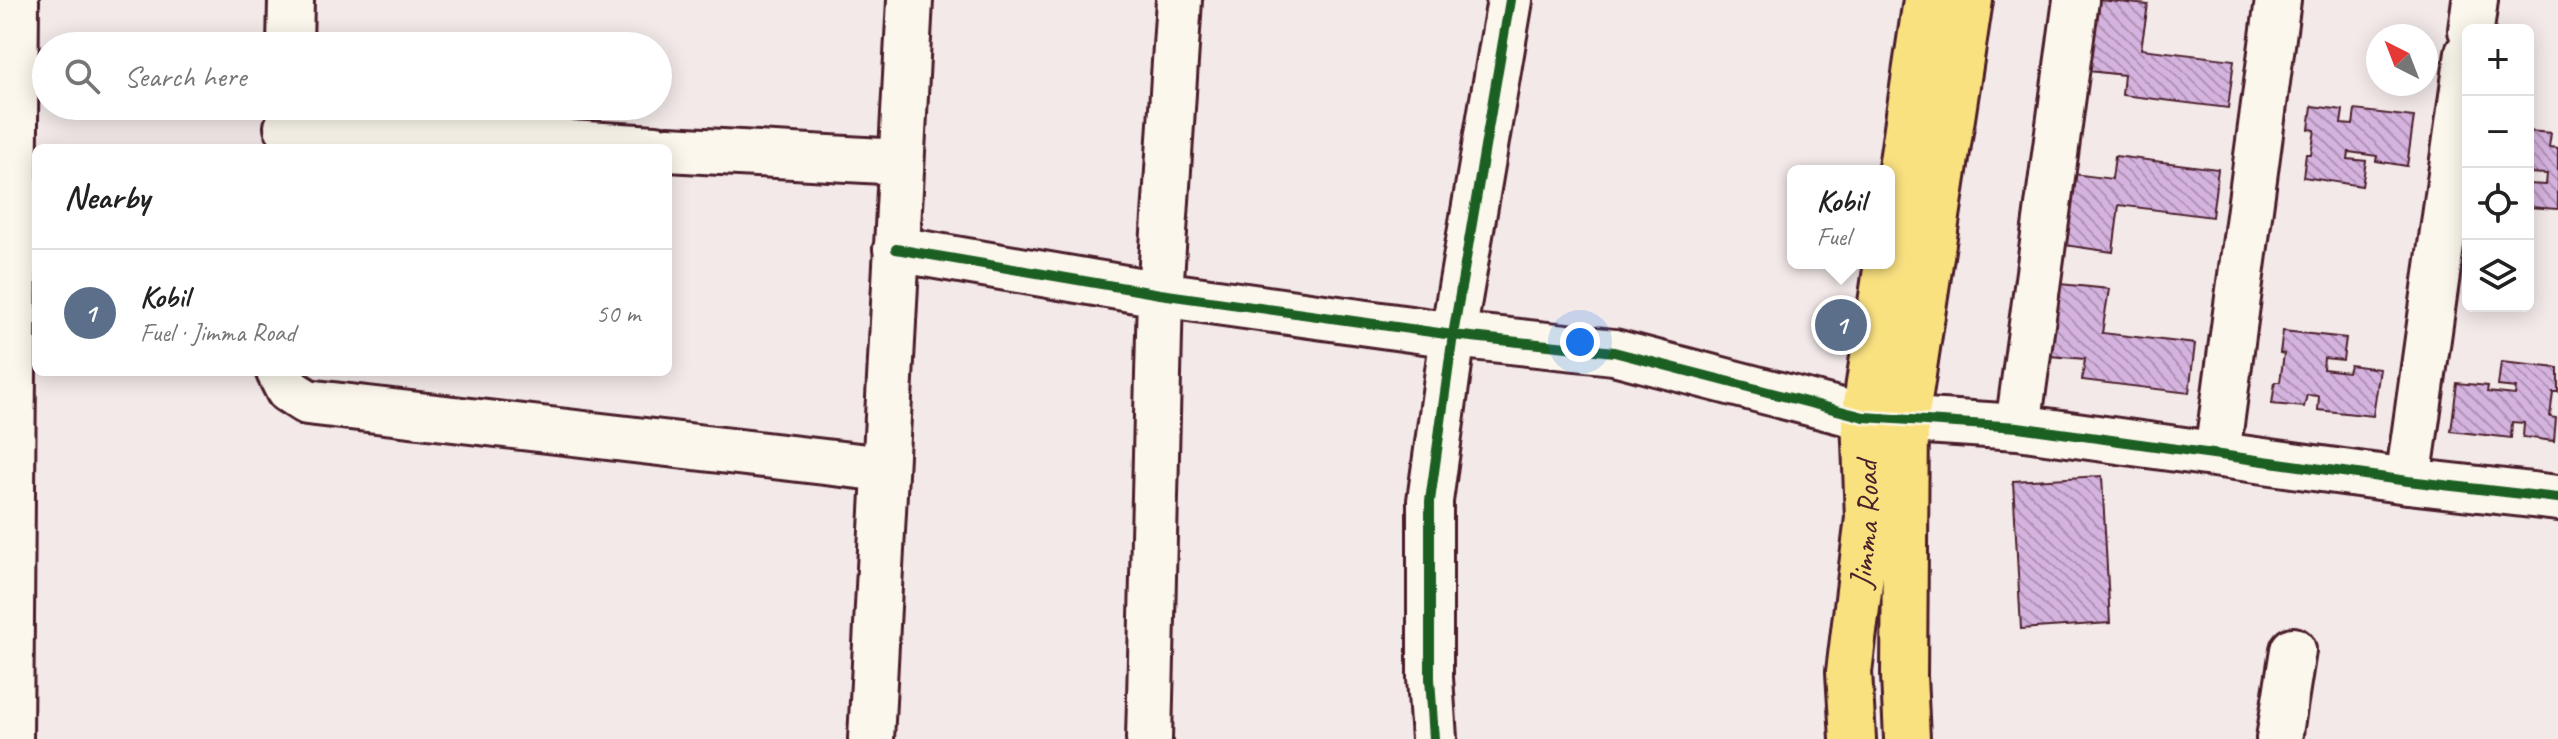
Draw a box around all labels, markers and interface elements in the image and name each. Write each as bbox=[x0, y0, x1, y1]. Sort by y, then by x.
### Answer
north arrow bbox=[2366, 24, 2438, 96]
map controls bbox=[2462, 24, 2534, 312]
button: + bbox=[2462, 24, 2534, 96]
search box bbox=[32, 32, 672, 120]
icon: search bbox=[60, 54, 104, 98]
text: Search here bbox=[124, 57, 246, 95]
button: − bbox=[2462, 96, 2534, 168]
popup bbox=[1787, 165, 1895, 269]
button: locate bbox=[2462, 168, 2534, 240]
text: Nearby bbox=[64, 175, 150, 218]
text: Kobil bbox=[1816, 182, 1866, 220]
text: Fuel bbox=[1816, 220, 1850, 253]
button: layers bbox=[2462, 240, 2534, 312]
text: Kobil bbox=[140, 278, 189, 316]
pin: 1 bbox=[1815, 295, 1867, 355]
text: 1 bbox=[84, 297, 96, 330]
text: 50 m bbox=[596, 297, 640, 330]
text: Fuel · Jimma Road bbox=[140, 316, 295, 349]
your location bbox=[1560, 322, 1600, 362]
street label: Jimma Road bbox=[1839, 455, 1889, 592]

